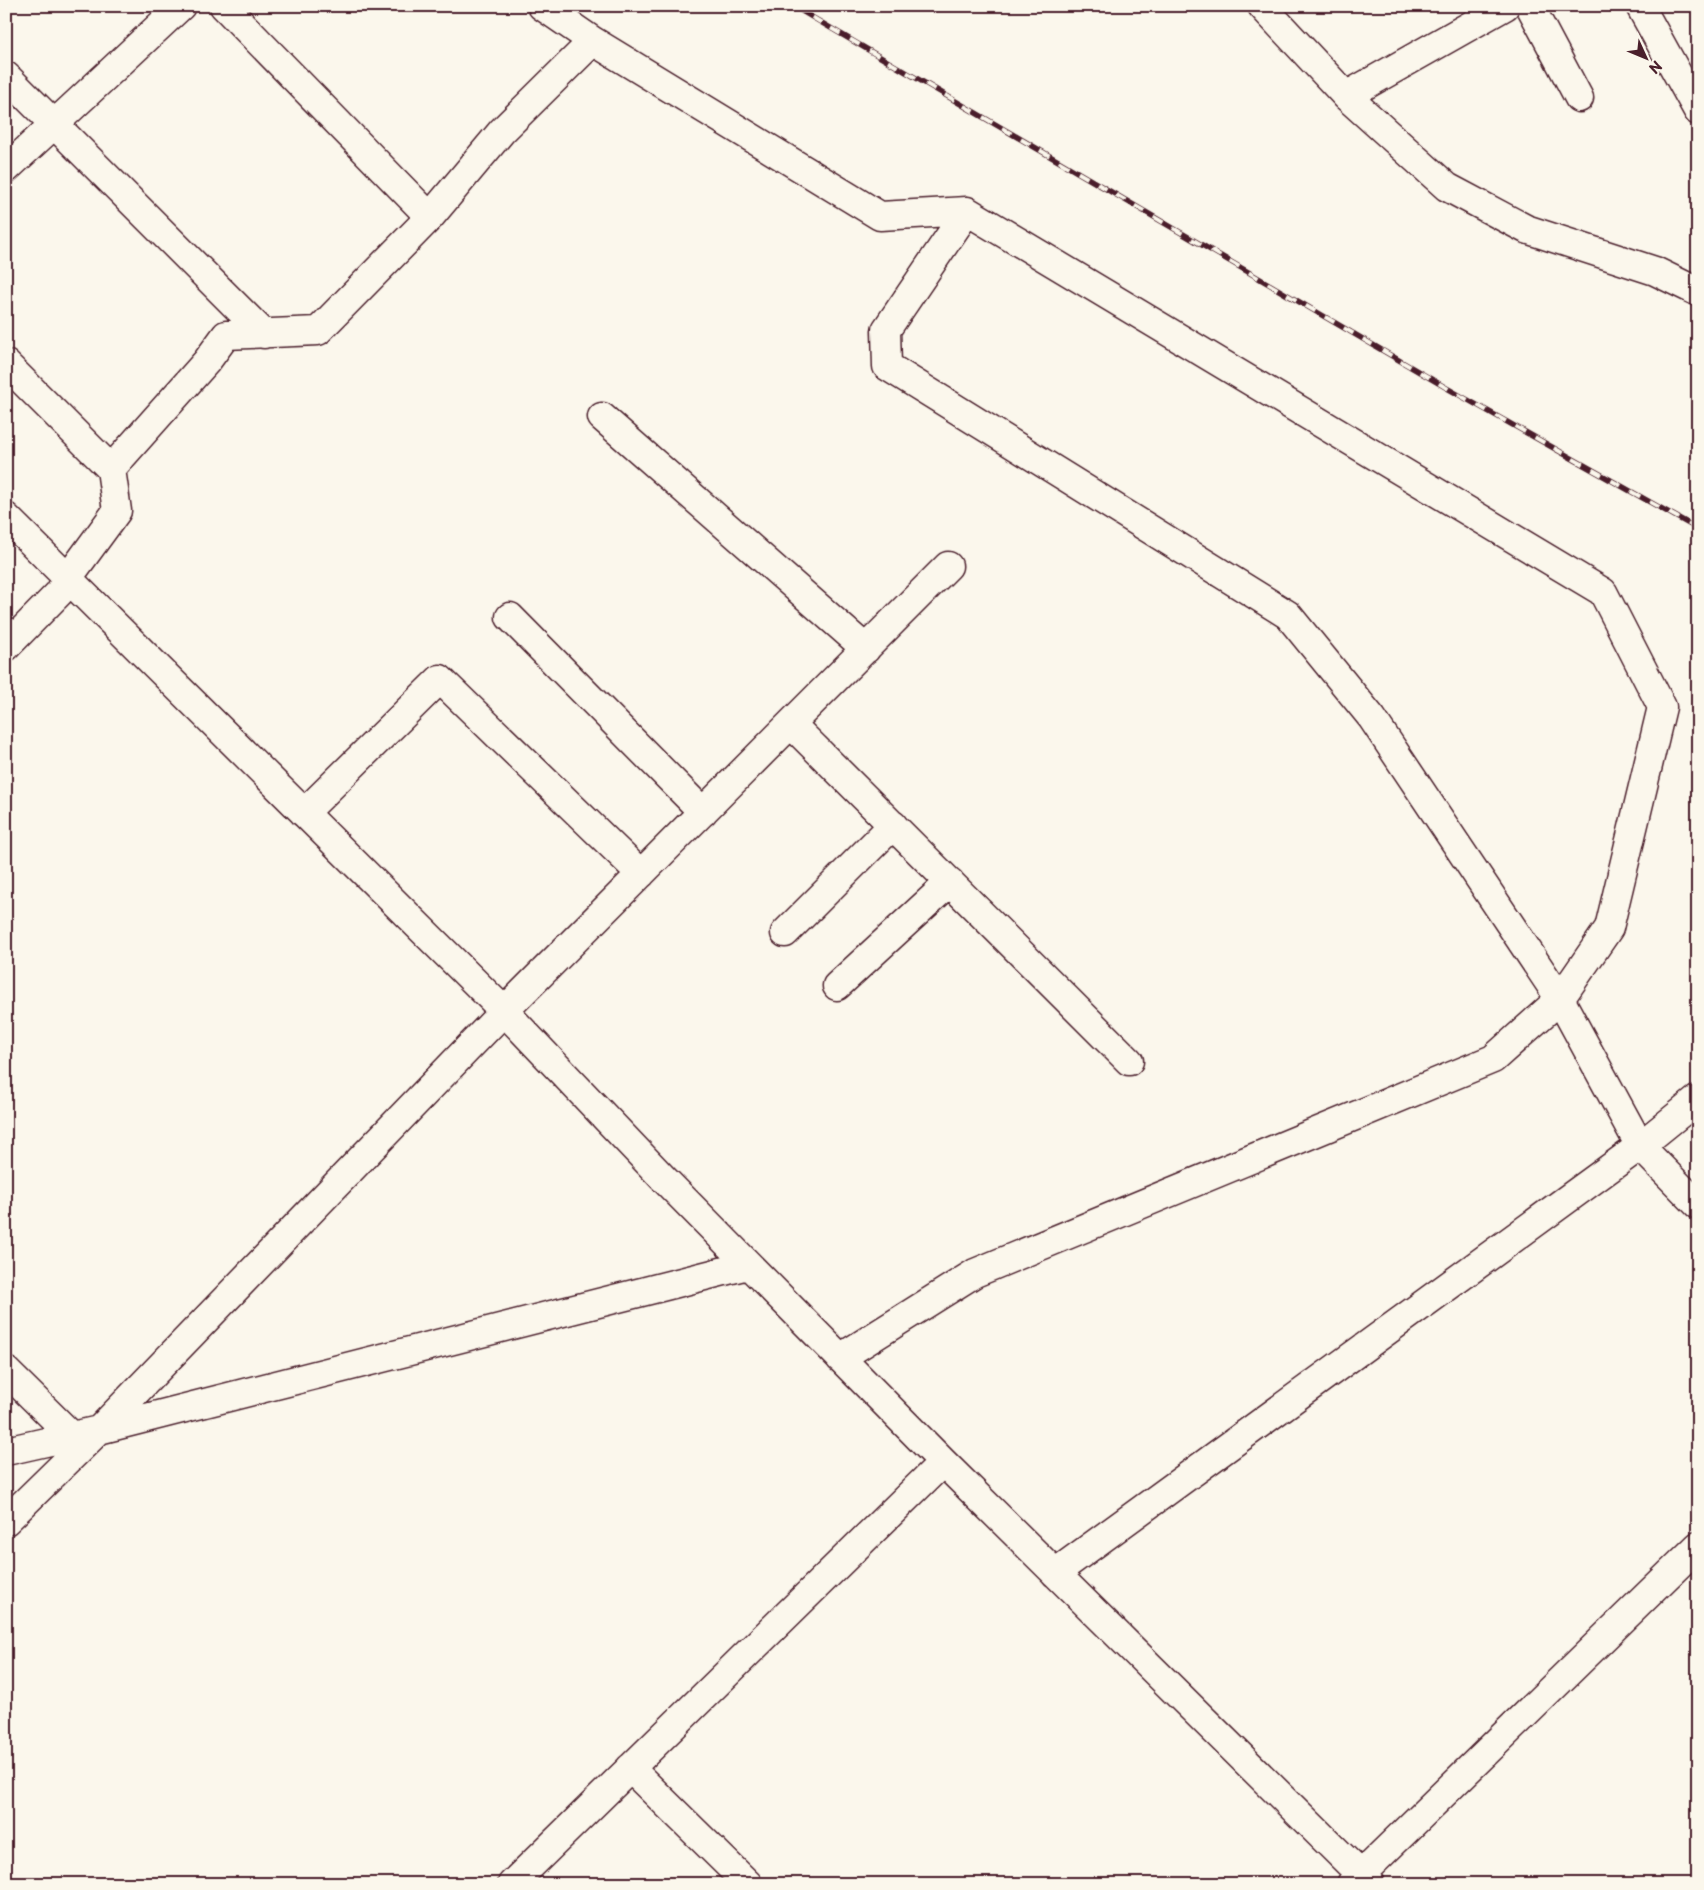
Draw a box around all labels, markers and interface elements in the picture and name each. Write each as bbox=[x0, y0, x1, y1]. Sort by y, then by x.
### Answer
north arrow bbox=[1622, 32, 1672, 82]
text: N bbox=[1644, 56, 1667, 79]

